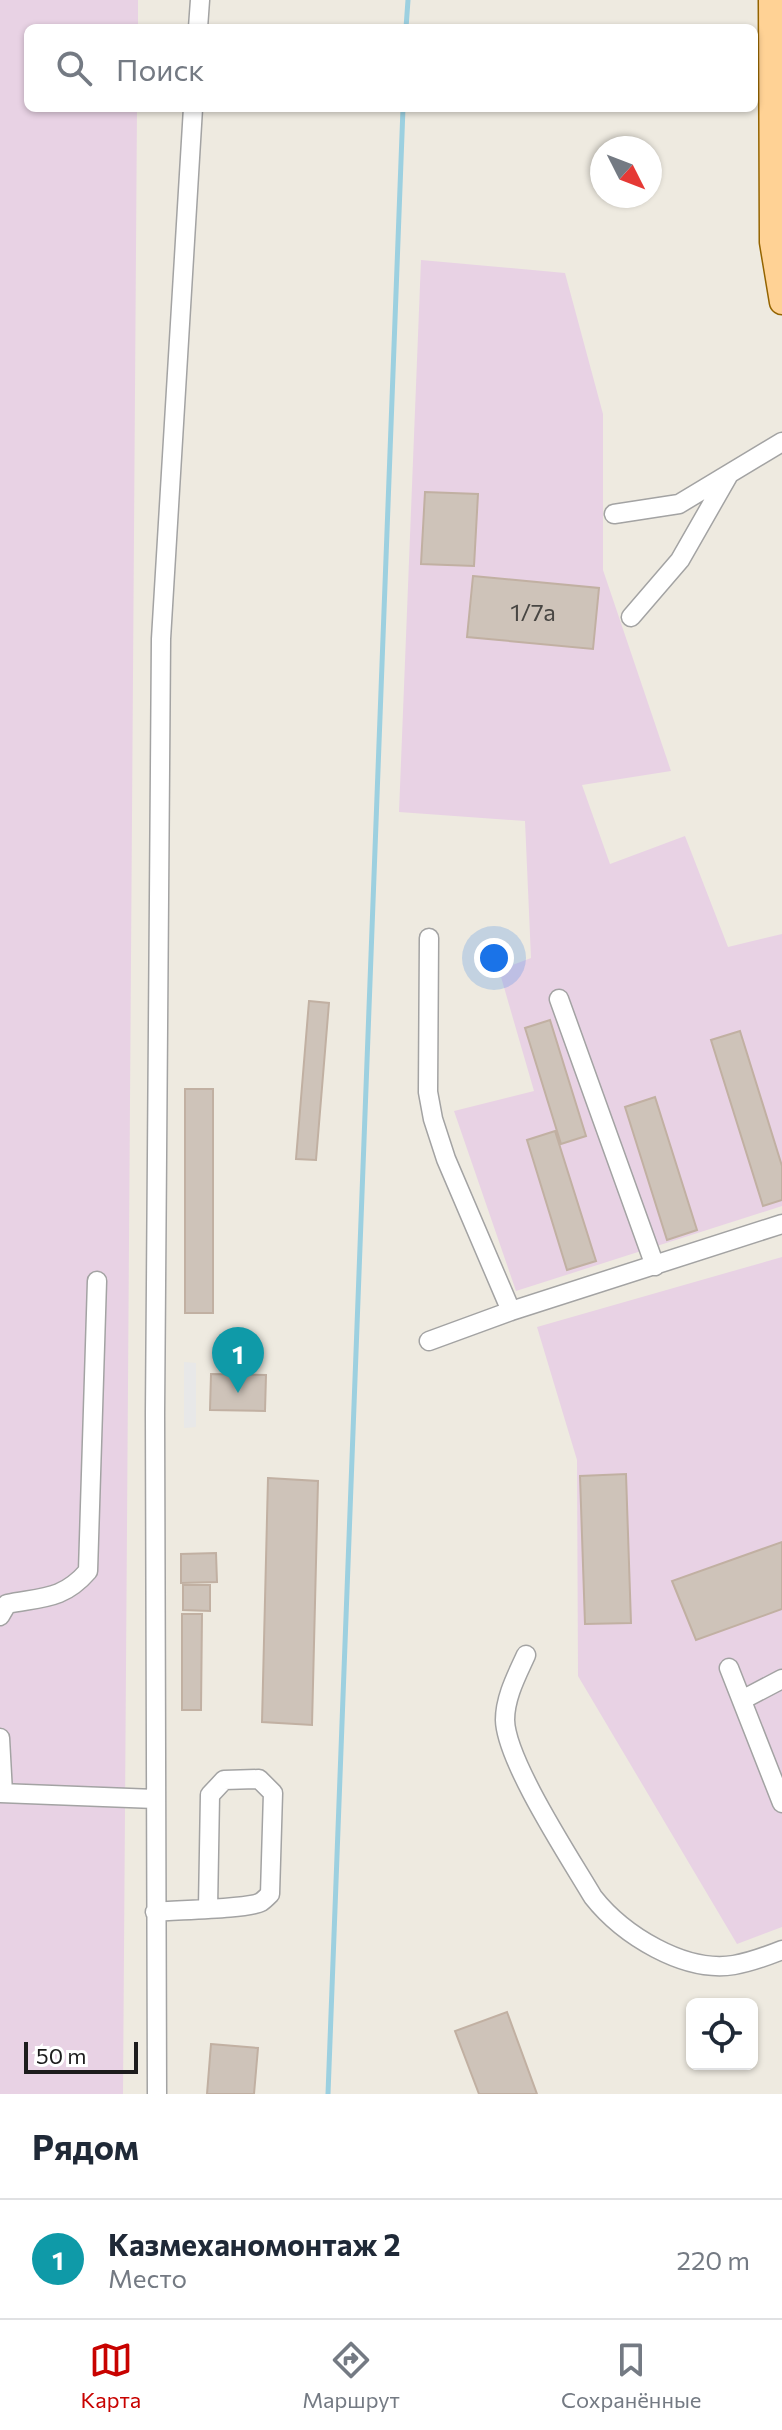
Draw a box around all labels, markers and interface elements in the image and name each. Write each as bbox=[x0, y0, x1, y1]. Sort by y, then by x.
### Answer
search box bbox=[24, 24, 758, 112]
icon: search bbox=[52, 46, 96, 90]
text: Поиск bbox=[116, 50, 204, 87]
north arrow bbox=[590, 136, 662, 208]
house number: 1/7а bbox=[510, 597, 556, 626]
your location bbox=[474, 938, 514, 978]
pin: 1 bbox=[212, 1327, 264, 1393]
map controls bbox=[686, 1998, 758, 2070]
button: locate bbox=[686, 1998, 758, 2070]
scale bar bbox=[24, 2038, 138, 2074]
text: 50 m bbox=[36, 2042, 86, 2069]
text: Рядом bbox=[32, 2125, 139, 2167]
text: Казмеханомонтаж 2 bbox=[108, 2225, 401, 2262]
text: 1 bbox=[52, 2244, 64, 2275]
text: 220 m bbox=[677, 2244, 750, 2275]
text: Место bbox=[108, 2262, 187, 2293]
tab: Карта bbox=[81, 2338, 141, 2413]
tab: Маршрут bbox=[302, 2338, 400, 2413]
tab: Сохранённые bbox=[561, 2338, 701, 2413]

